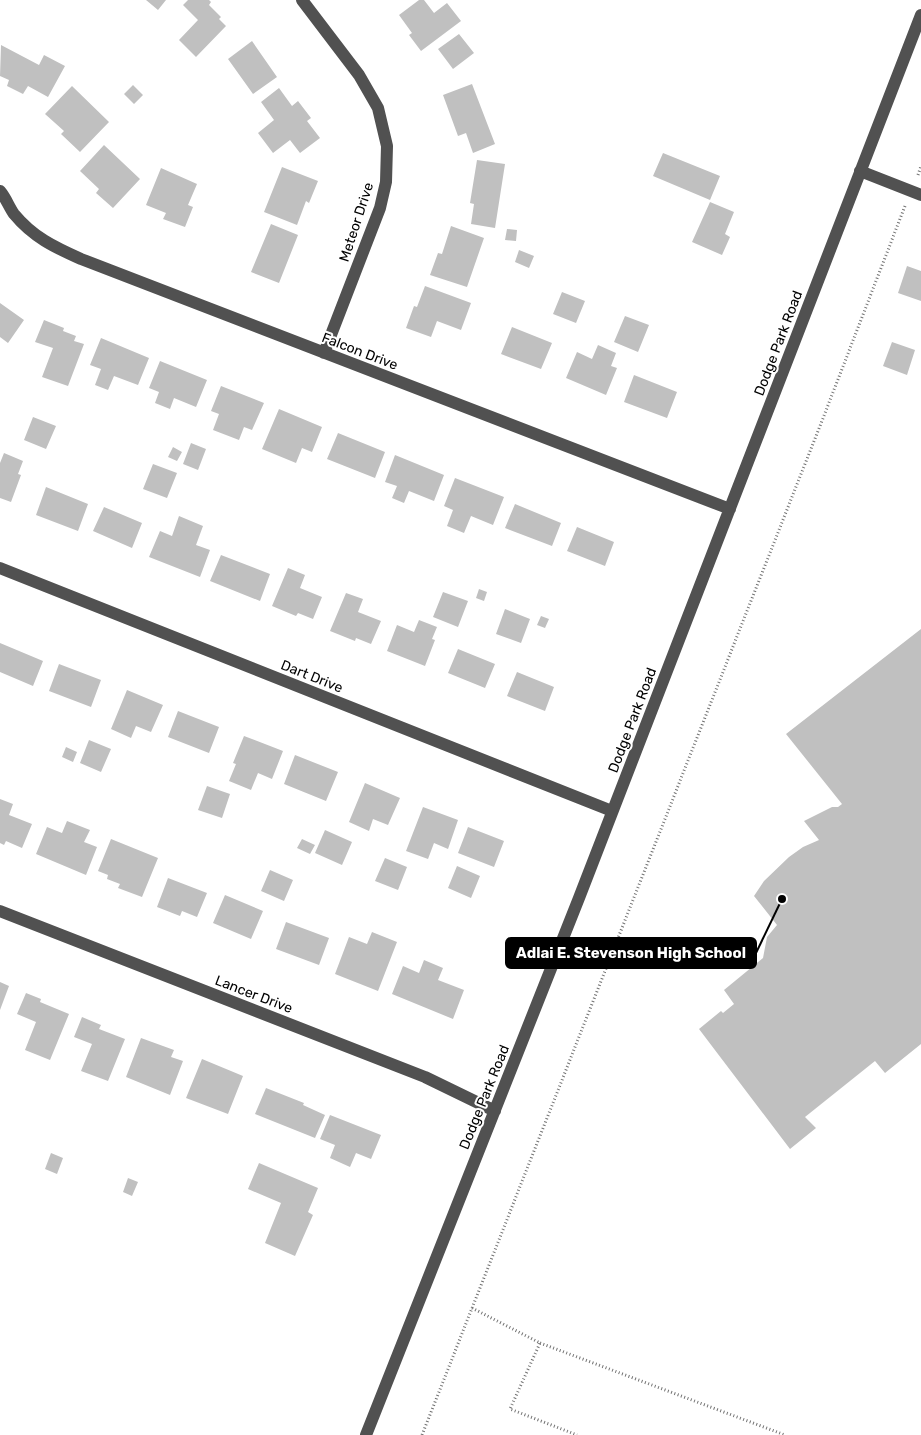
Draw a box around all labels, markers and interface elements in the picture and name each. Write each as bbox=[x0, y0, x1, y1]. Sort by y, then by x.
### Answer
street label: Meteor Drive bbox=[336, 180, 377, 264]
street label: Dodge Park Road bbox=[751, 288, 806, 398]
street label: Falcon Drive bbox=[319, 329, 400, 374]
street label: Dart Drive bbox=[278, 656, 345, 697]
street label: Dodge Park Road bbox=[605, 665, 660, 775]
callout: Adlai E. Stevenson High School bbox=[506, 938, 756, 968]
text: Adlai E. Stevenson High School bbox=[516, 944, 746, 962]
street label: Lancer Drive bbox=[213, 972, 295, 1017]
street label: Dodge Park Road bbox=[456, 1042, 513, 1152]

